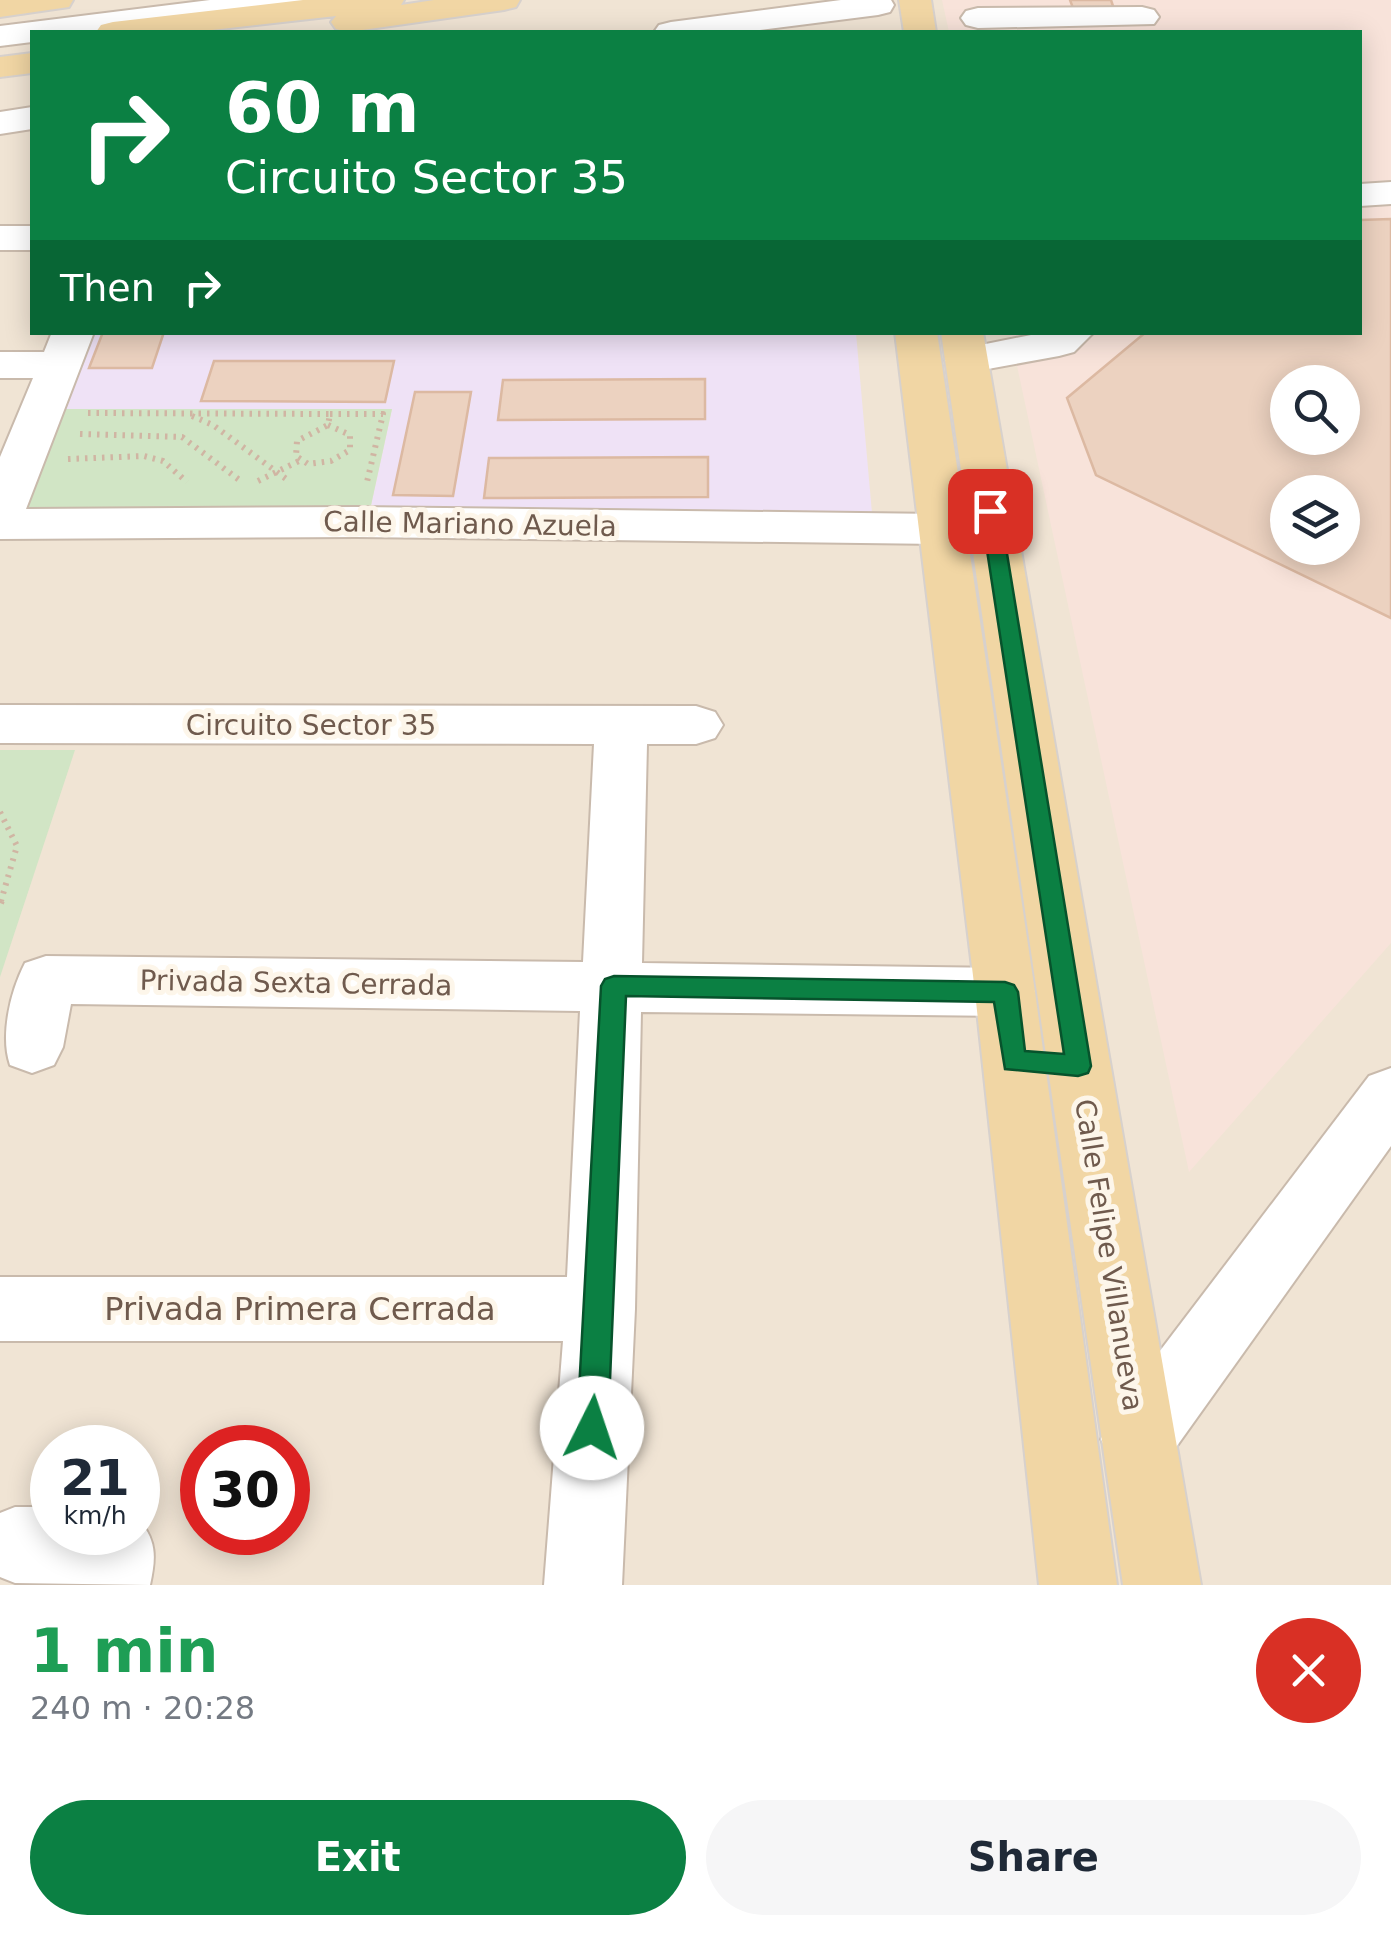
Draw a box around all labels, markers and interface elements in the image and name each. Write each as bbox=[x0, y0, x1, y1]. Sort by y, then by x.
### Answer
text: 60 m bbox=[225, 67, 420, 149]
icon: right bbox=[60, 70, 190, 200]
text: Circuito Sector 35 bbox=[225, 151, 628, 204]
icon: right bbox=[175, 260, 230, 315]
text: Then bbox=[60, 266, 155, 310]
map controls bbox=[1270, 365, 1360, 565]
button: search bbox=[1270, 365, 1360, 455]
pin bbox=[948, 469, 1033, 554]
button: layers bbox=[1270, 475, 1360, 565]
icon: arrive bbox=[963, 484, 1018, 539]
street label: Calle Mariano Azuela bbox=[323, 505, 617, 543]
street label: Circuito Sector 35 bbox=[186, 709, 436, 742]
street label: Privada Sexta Cerrada bbox=[139, 964, 453, 1002]
street label: Calle Felipe Villanueva bbox=[1068, 1097, 1150, 1413]
street label: Privada Primera Cerrada bbox=[104, 1290, 496, 1328]
position arrow bbox=[540, 1376, 644, 1480]
speed limit sign: 30 bbox=[180, 1425, 310, 1555]
text: 21 bbox=[60, 1449, 130, 1507]
text: km/h bbox=[63, 1501, 127, 1530]
text: 1 min bbox=[30, 1616, 218, 1686]
button: close bbox=[1256, 1618, 1361, 1723]
text: 240 m · 20:28 bbox=[30, 1689, 255, 1727]
button: Exit bbox=[30, 1800, 686, 1915]
button: Share bbox=[706, 1800, 1361, 1915]

